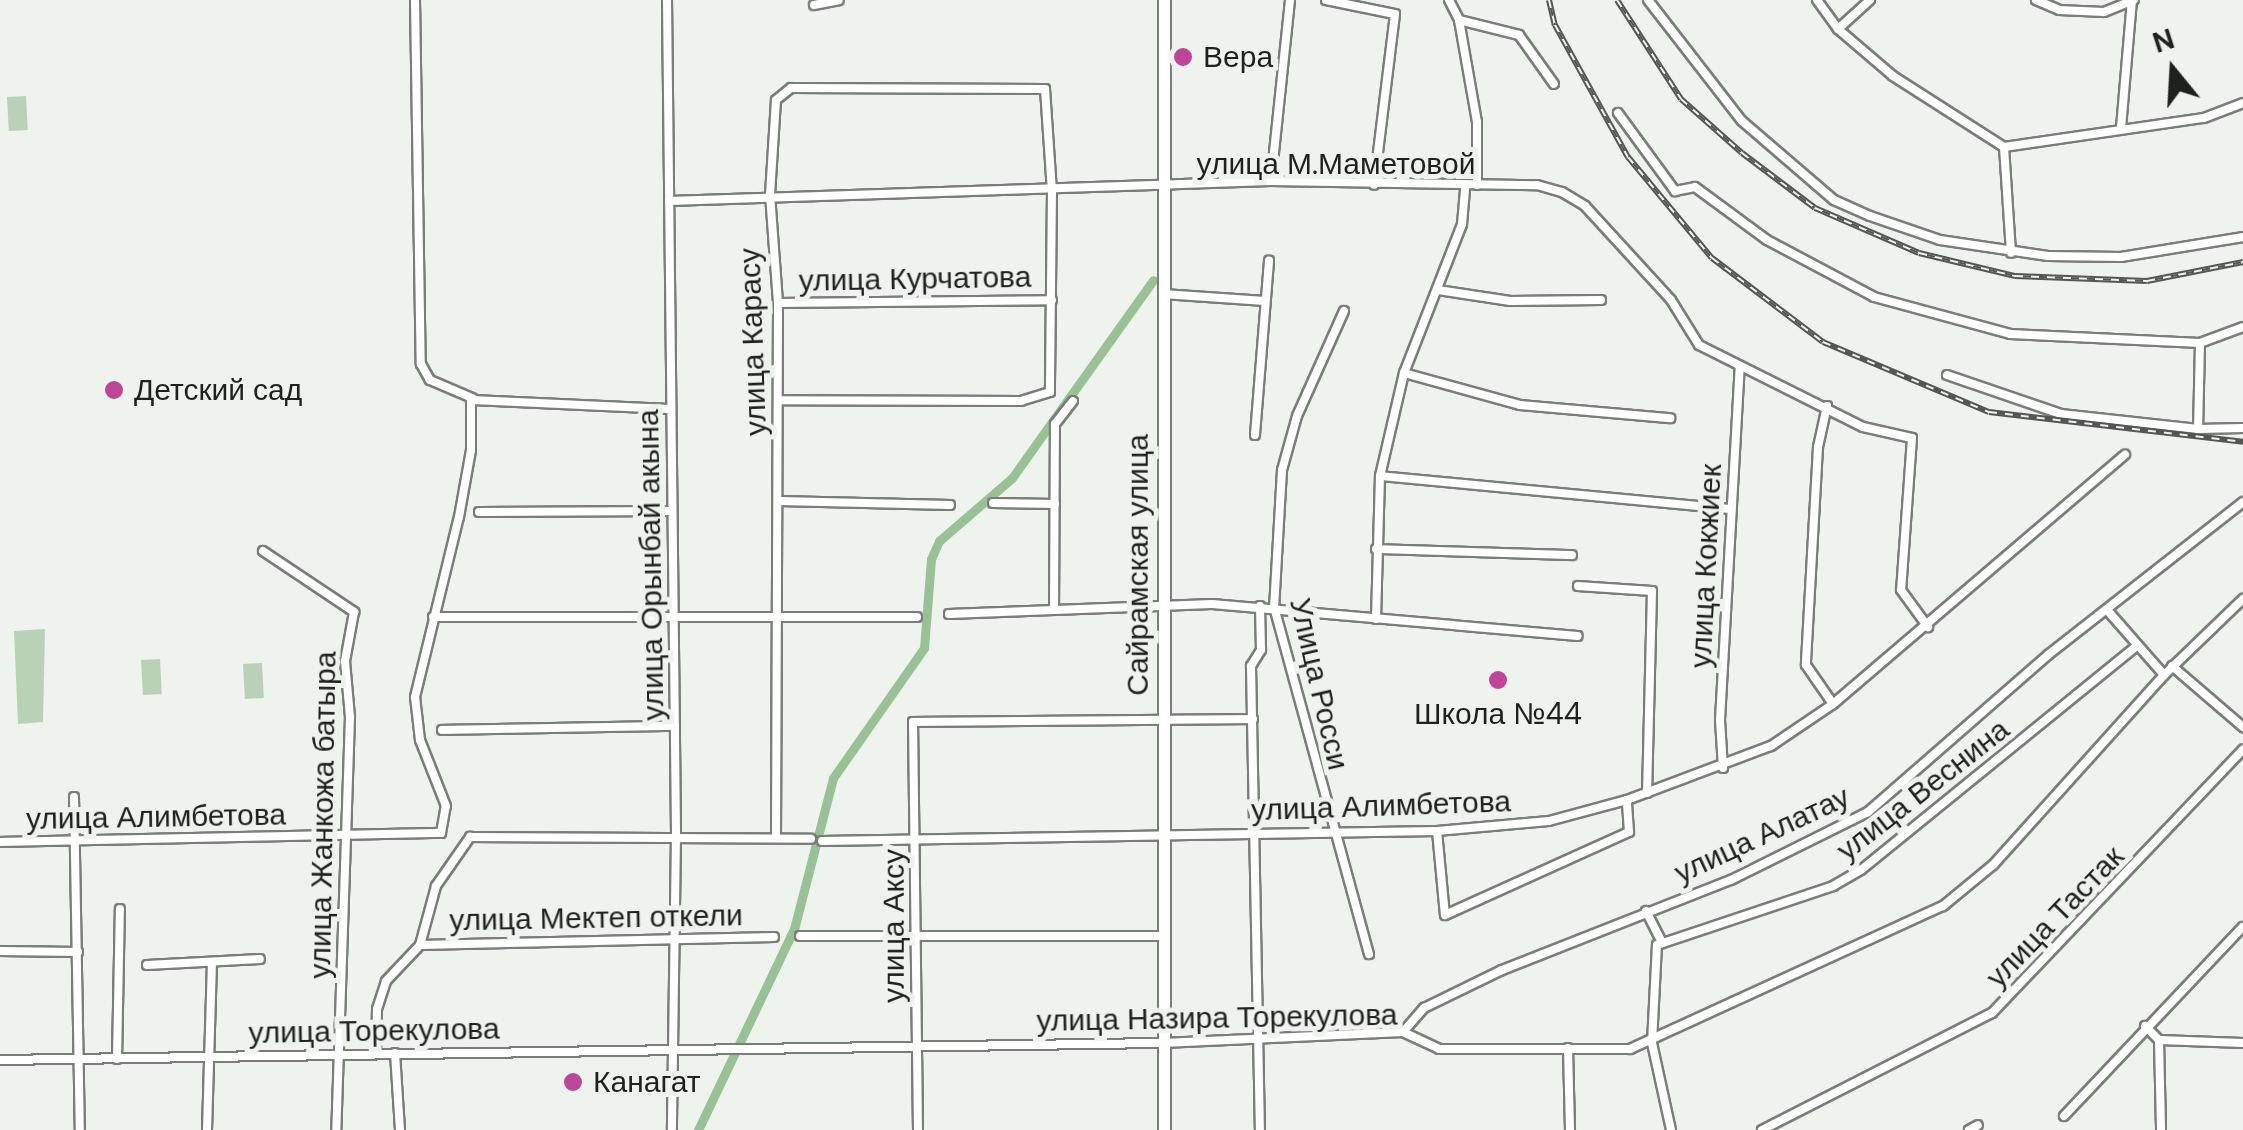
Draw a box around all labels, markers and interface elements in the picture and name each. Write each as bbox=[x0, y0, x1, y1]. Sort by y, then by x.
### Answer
north arrow bbox=[2123, 20, 2223, 120]
text: N bbox=[2148, 20, 2179, 62]
place label: Вера bbox=[1203, 39, 1273, 75]
marker: Вера bbox=[1172, 46, 1194, 68]
street label: улица М.Маметовой bbox=[1197, 146, 1475, 182]
street label: улица Карасу bbox=[732, 247, 774, 437]
street label: улица Курчатова bbox=[798, 259, 1032, 299]
place label: Детский сад bbox=[134, 372, 302, 408]
marker: Детский сад bbox=[103, 379, 125, 401]
street label: улица Орынбай акына bbox=[630, 409, 672, 721]
street label: Сайрамская улица bbox=[1120, 434, 1156, 696]
street label: улица Кокжиек bbox=[1683, 463, 1729, 669]
street label: Улица Росси bbox=[1282, 595, 1356, 773]
street label: улица Жанкожа батыра bbox=[302, 651, 344, 979]
marker: Школа №44 bbox=[1487, 669, 1509, 691]
place label: Школа №44 bbox=[1414, 696, 1582, 732]
street label: улица Веснина bbox=[1830, 712, 2016, 868]
street label: улица Алатау bbox=[1669, 779, 1855, 891]
street label: улица Алимбетова bbox=[1250, 783, 1512, 829]
street label: улица Алимбетова bbox=[26, 797, 286, 837]
street label: улица Тастак bbox=[1979, 839, 2131, 995]
street label: улица Аксу bbox=[876, 849, 912, 1003]
street label: улица Мектеп откели bbox=[449, 897, 743, 939]
street label: улица Назира Торекулова bbox=[1036, 997, 1398, 1039]
street label: улица Торекулова bbox=[248, 1011, 500, 1051]
place label: Канагат bbox=[593, 1064, 700, 1100]
marker: Канагат bbox=[562, 1071, 584, 1093]

